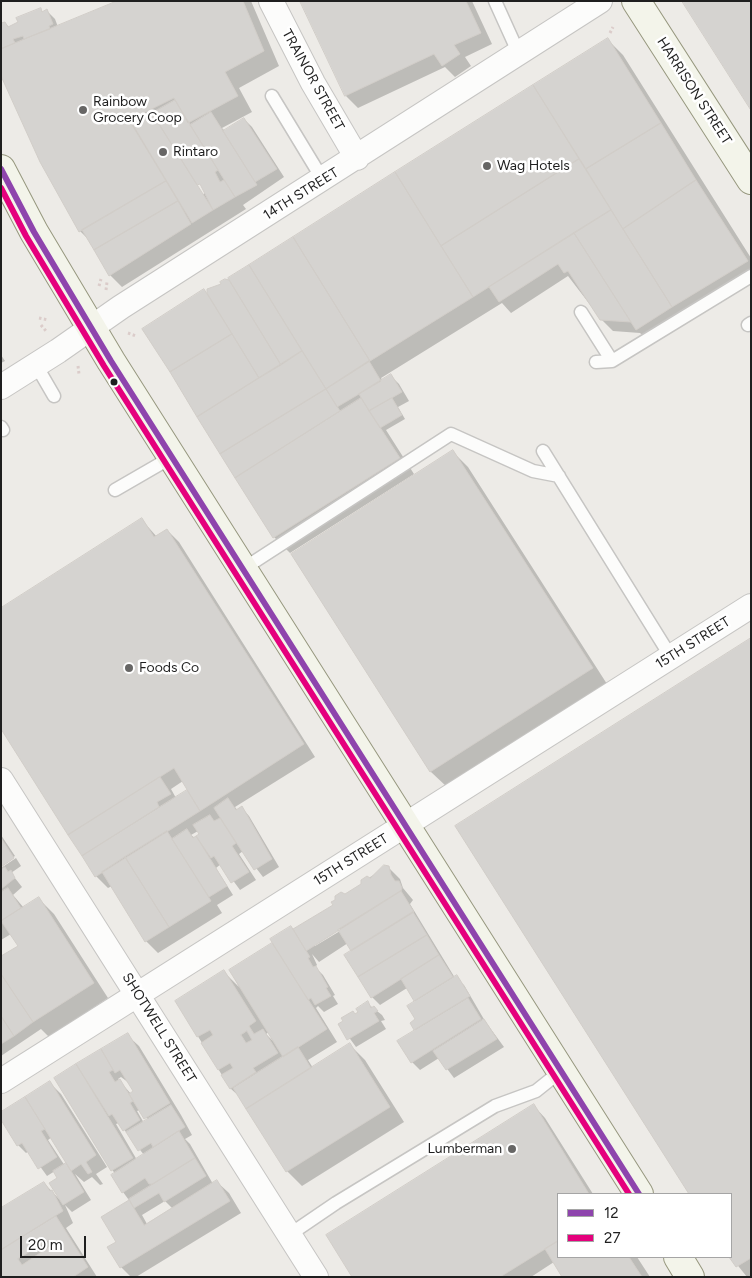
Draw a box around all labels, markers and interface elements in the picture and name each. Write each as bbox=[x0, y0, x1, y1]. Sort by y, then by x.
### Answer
street label: TRAINOR STREET bbox=[278, 26, 348, 134]
street label: HARRISON STREET bbox=[653, 34, 735, 148]
place label: Rainbow Grocery Coop bbox=[93, 94, 182, 126]
marker: Rainbow Grocery Coop bbox=[77, 104, 89, 116]
place label: Rintaro bbox=[173, 144, 218, 160]
marker: Rintaro bbox=[157, 146, 169, 158]
place label: Wag Hotels bbox=[497, 158, 570, 174]
marker: Wag Hotels bbox=[481, 160, 493, 172]
street label: 14TH STREET bbox=[260, 164, 342, 224]
unlabelled marker bbox=[109, 377, 119, 387]
street label: 15TH STREET bbox=[653, 613, 733, 673]
place label: Foods Co bbox=[139, 660, 199, 676]
marker: Foods Co bbox=[123, 662, 135, 674]
street label: 15TH STREET bbox=[311, 830, 391, 890]
street label: SHOTWELL STREET bbox=[118, 970, 200, 1086]
place label: Lumberman bbox=[428, 1141, 502, 1157]
marker: Lumberman bbox=[506, 1143, 518, 1155]
legend bbox=[557, 1193, 732, 1258]
text: 12 bbox=[604, 1204, 619, 1222]
scale bar bbox=[22, 1226, 89, 1258]
text: 27 bbox=[604, 1229, 620, 1247]
text: 20 m bbox=[28, 1236, 62, 1254]

